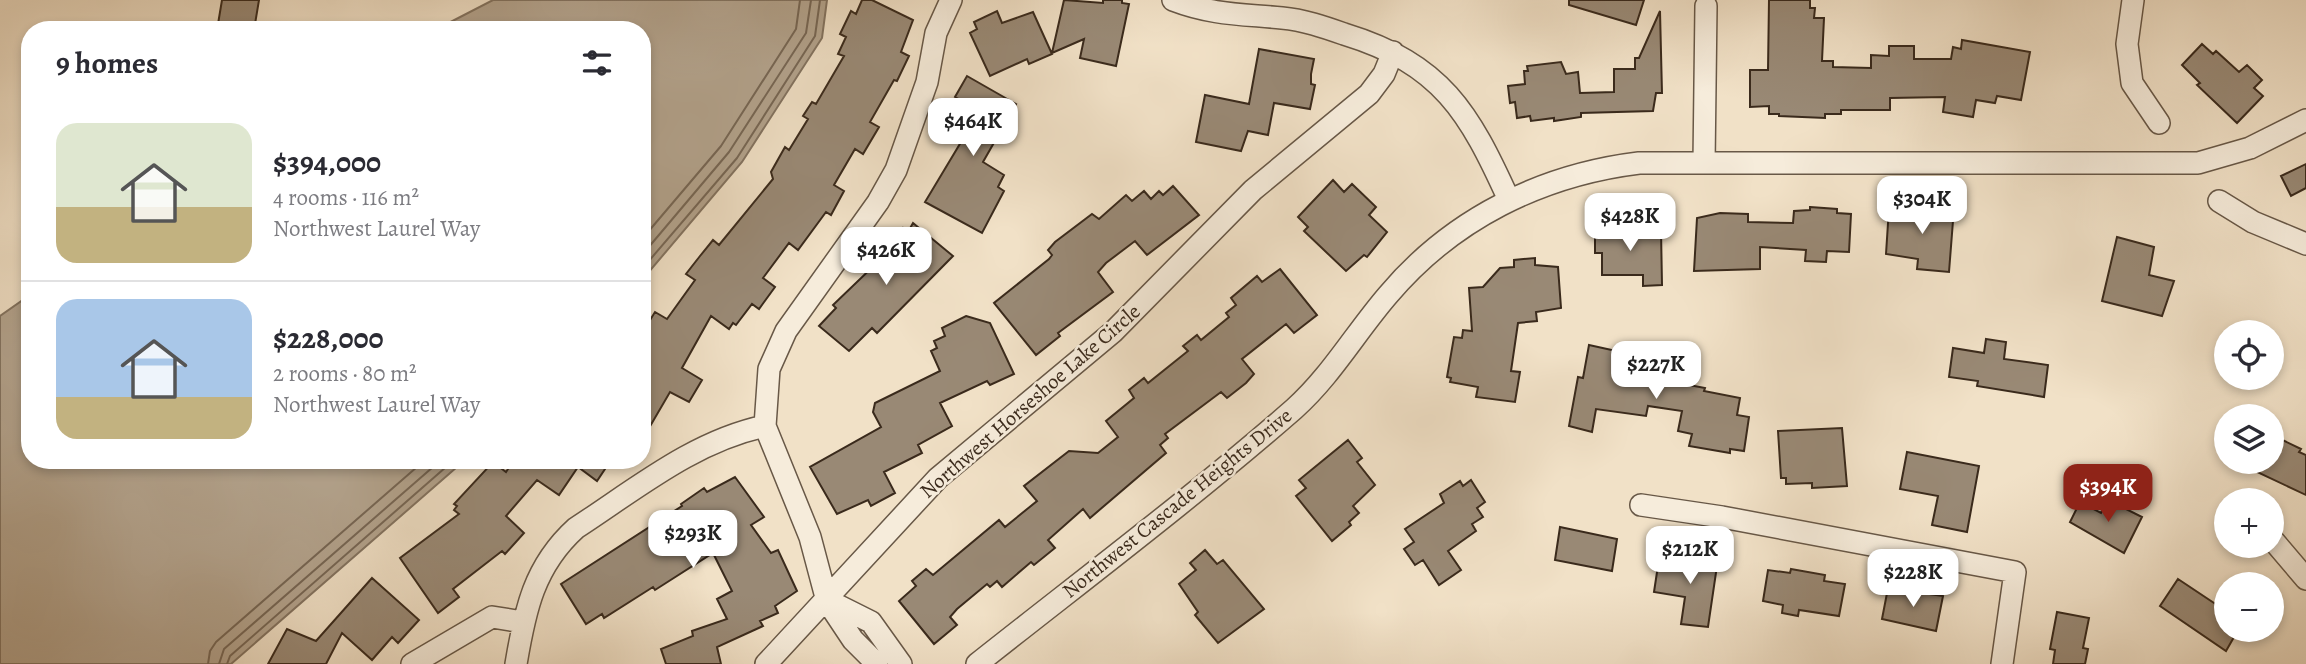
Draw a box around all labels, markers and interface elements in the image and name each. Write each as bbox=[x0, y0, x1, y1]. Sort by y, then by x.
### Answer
text: 9 homes bbox=[56, 43, 158, 83]
icon: filters bbox=[578, 44, 616, 82]
pin: $464K bbox=[924, 99, 1022, 158]
text: $464K bbox=[944, 105, 1002, 136]
text: $394,000 bbox=[273, 142, 381, 182]
icon: home bbox=[112, 151, 196, 235]
pin: $304K bbox=[1873, 176, 1971, 236]
text: 4 rooms · 116 m² bbox=[273, 182, 419, 213]
text: $304K bbox=[1893, 183, 1951, 214]
pin: $428K bbox=[1581, 194, 1679, 253]
text: $428K bbox=[1601, 200, 1659, 231]
text: Northwest Laurel Way bbox=[273, 213, 480, 244]
pin: $426K bbox=[837, 228, 935, 287]
text: $426K bbox=[857, 234, 915, 265]
street label: Northwest Horseshoe Lake Circle bbox=[914, 297, 1146, 505]
text: $228,000 bbox=[273, 318, 384, 358]
map controls bbox=[2214, 320, 2284, 642]
button: locate bbox=[2214, 320, 2284, 390]
icon: home bbox=[112, 327, 196, 411]
pin: $227K bbox=[1607, 342, 1705, 401]
text: $227K bbox=[1627, 348, 1685, 379]
text: 2 rooms · 80 m² bbox=[273, 358, 417, 389]
text: Northwest Laurel Way bbox=[273, 389, 480, 420]
street label: Northwest Cascade Heights Drive bbox=[1056, 401, 1298, 605]
button: layers bbox=[2214, 404, 2284, 474]
pin: $394K bbox=[2059, 464, 2157, 524]
text: $394K bbox=[2079, 471, 2137, 502]
button: + bbox=[2214, 488, 2284, 558]
pin: $293K bbox=[644, 510, 742, 570]
text: $293K bbox=[664, 517, 722, 548]
pin: $212K bbox=[1641, 526, 1739, 586]
text: $212K bbox=[1662, 533, 1718, 564]
pin: $228K bbox=[1864, 550, 1962, 609]
text: $228K bbox=[1883, 556, 1943, 587]
button: − bbox=[2214, 572, 2284, 642]

